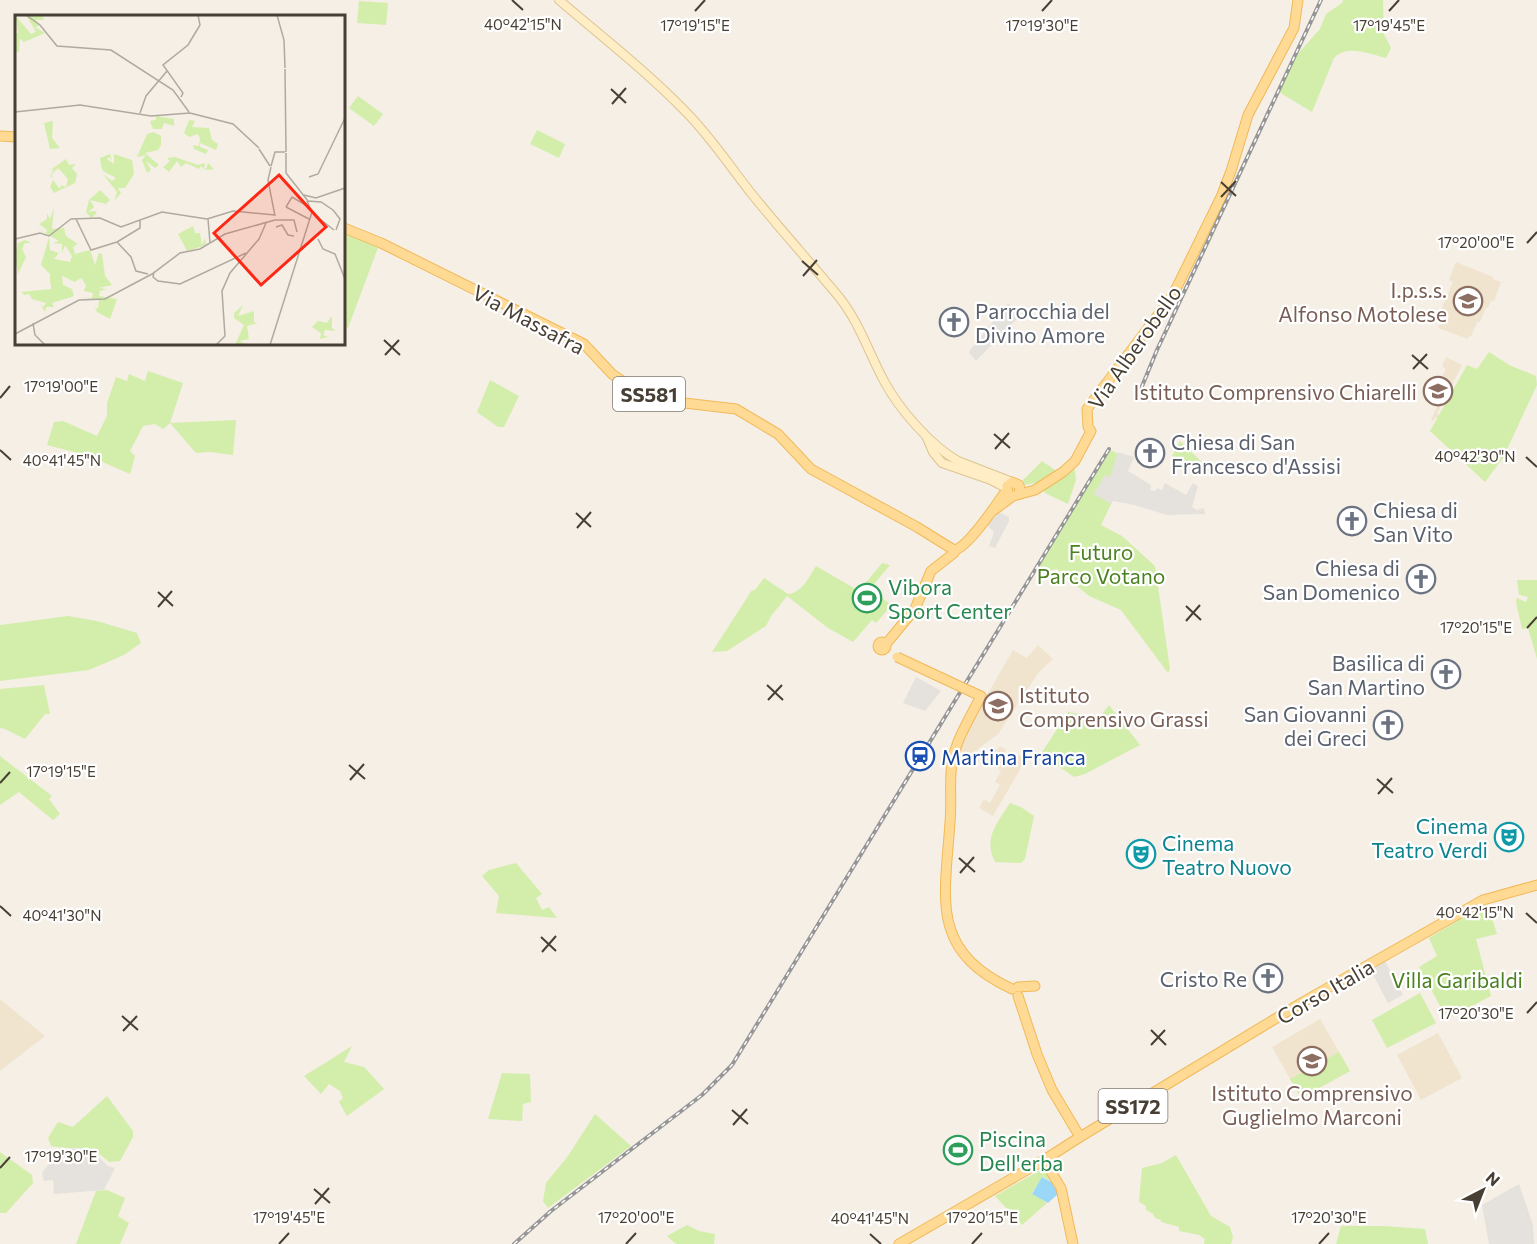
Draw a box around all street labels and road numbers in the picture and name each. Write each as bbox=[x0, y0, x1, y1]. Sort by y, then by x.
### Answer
street label: Via Massafra bbox=[469, 279, 589, 359]
street label: Via Alberobello bbox=[1082, 280, 1186, 414]
road number: SS581 bbox=[613, 377, 685, 411]
street label: Corso Italia bbox=[1272, 953, 1378, 1029]
road number: SS172 bbox=[1098, 1089, 1168, 1123]

